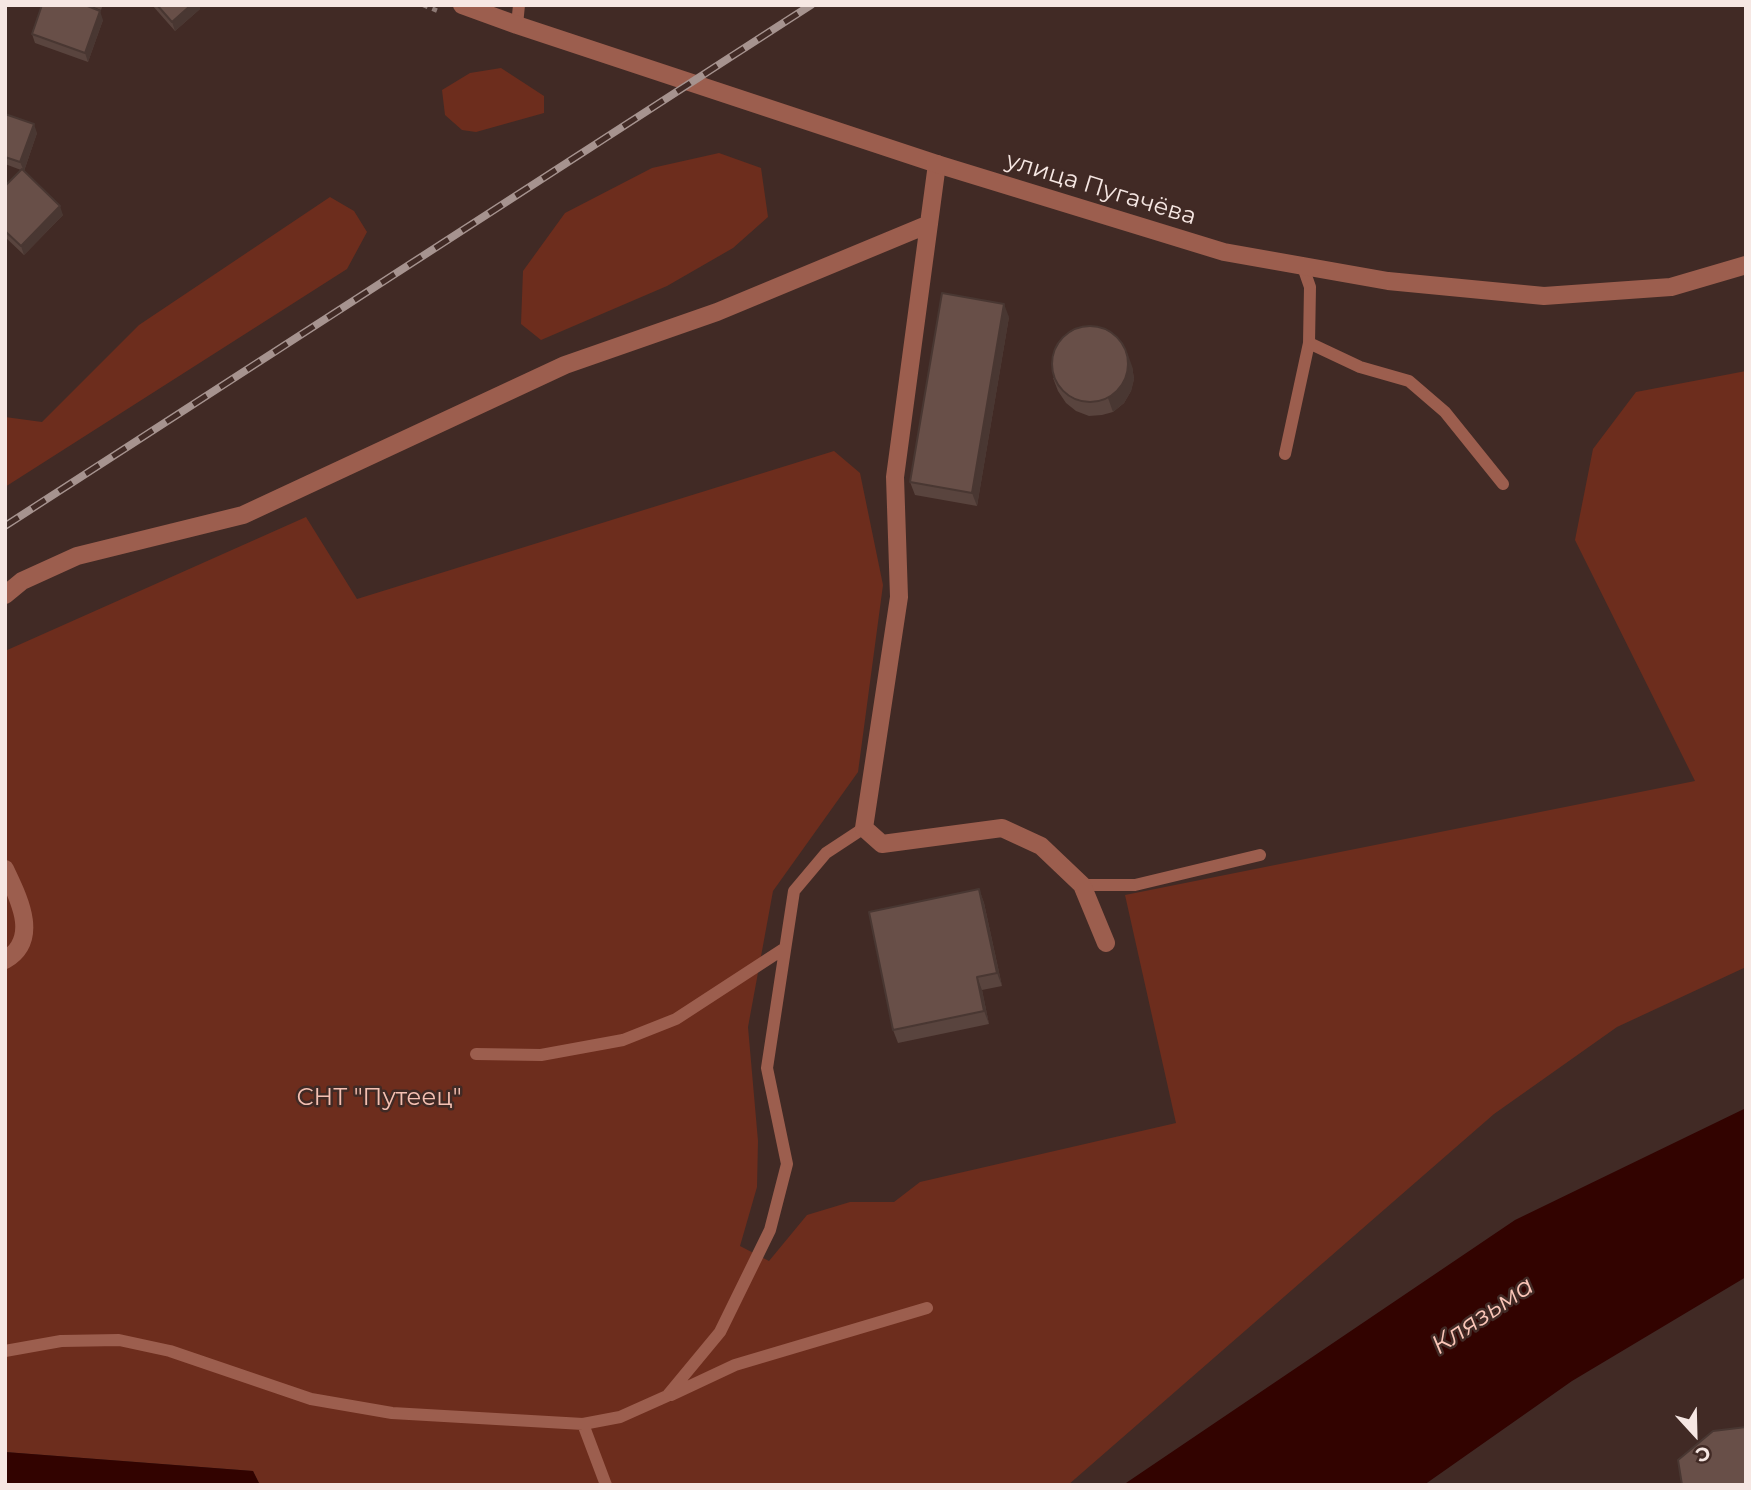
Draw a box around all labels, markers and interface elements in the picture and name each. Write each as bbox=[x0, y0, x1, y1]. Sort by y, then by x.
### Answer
street label: улица Пугачёва bbox=[1002, 146, 1200, 232]
park label: СНТ "Путеец" bbox=[296, 1084, 462, 1112]
water label: Клязьма bbox=[1426, 1270, 1540, 1362]
north arrow bbox=[1660, 1399, 1730, 1469]
text: С bbox=[1692, 1441, 1714, 1467]

